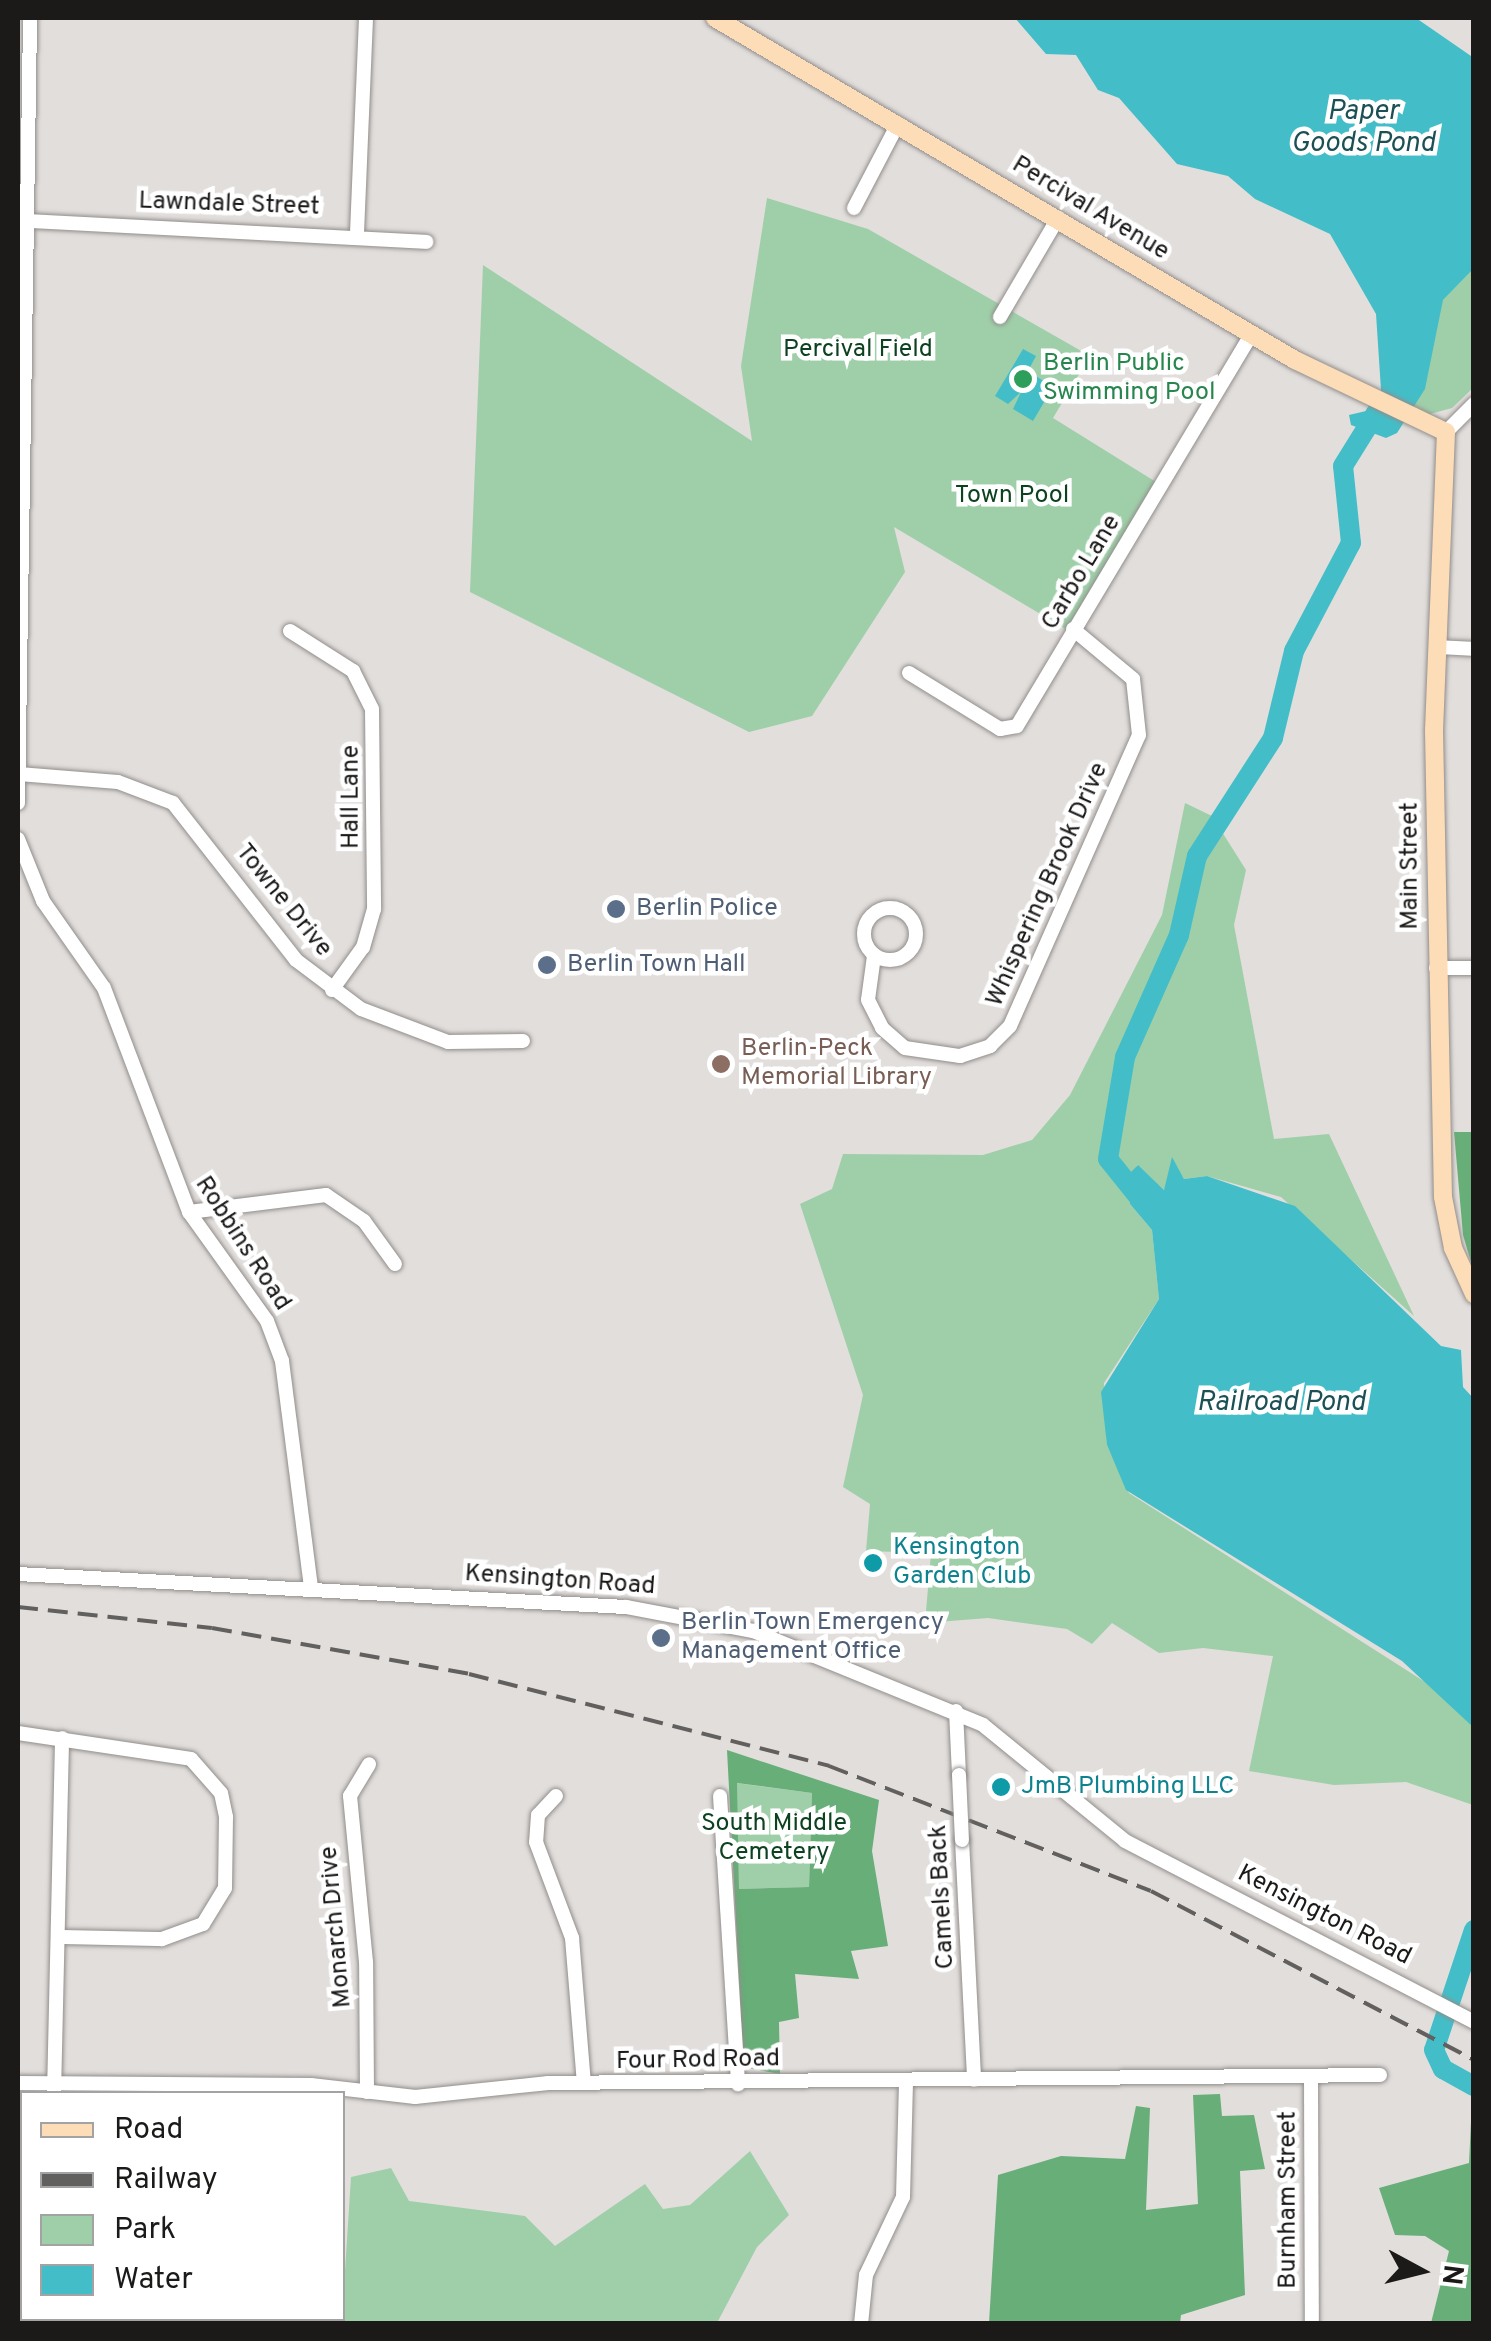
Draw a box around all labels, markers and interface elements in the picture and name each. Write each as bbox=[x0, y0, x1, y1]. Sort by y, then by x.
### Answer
water label: Paper Goods Pond bbox=[1291, 95, 1435, 161]
street label: Percival Avenue bbox=[1006, 150, 1174, 268]
street label: Lawndale Street bbox=[138, 187, 320, 223]
park label: Percival Field bbox=[783, 335, 933, 365]
place label: Berlin Public Swimming Pool bbox=[1043, 350, 1215, 409]
marker: Berlin Public Swimming Pool bbox=[1012, 368, 1034, 390]
park label: Town Pool bbox=[955, 481, 1069, 511]
street label: Carbo Lane bbox=[1036, 510, 1128, 636]
street label: Hall Lane bbox=[337, 745, 367, 849]
street label: Whispering Brook Drive bbox=[981, 758, 1115, 1012]
street label: Main Street bbox=[1396, 802, 1426, 930]
street label: Towne Drive bbox=[228, 838, 338, 964]
place label: Berlin Police bbox=[636, 894, 778, 924]
marker: Berlin Police bbox=[605, 898, 627, 920]
place label: Berlin Town Hall bbox=[567, 950, 747, 980]
marker: Berlin Town Hall bbox=[536, 954, 558, 976]
place label: Berlin-Peck Memorial Library bbox=[741, 1035, 932, 1094]
marker: Berlin-Peck Memorial Library bbox=[710, 1053, 732, 1075]
street label: Robbins Road bbox=[187, 1171, 297, 1317]
water label: Railroad Pond bbox=[1197, 1386, 1365, 1420]
place label: Kensington Garden Club bbox=[893, 1534, 1031, 1593]
marker: Kensington Garden Club bbox=[862, 1552, 884, 1574]
street label: Kensington Road bbox=[464, 1559, 656, 1603]
place label: Berlin Town Emergency Management Office bbox=[681, 1609, 945, 1668]
marker: Berlin Town Emergency Management Office bbox=[650, 1627, 672, 1649]
place label: JmB Plumbing LLC bbox=[1021, 1772, 1234, 1802]
marker: JmB Plumbing LLC bbox=[990, 1776, 1012, 1798]
park label: South Middle Cemetery bbox=[701, 1810, 847, 1869]
street label: Camels Back bbox=[924, 1824, 962, 1970]
street label: Monarch Drive bbox=[315, 1845, 359, 2009]
street label: Kensington Road bbox=[1232, 1859, 1416, 1973]
street label: Four Rod Road bbox=[616, 2045, 780, 2077]
legend bbox=[20, 2091, 345, 2321]
street label: Burnham Street bbox=[1274, 2111, 1304, 2289]
text: Road bbox=[114, 2112, 183, 2149]
text: Railway bbox=[114, 2162, 218, 2199]
text: Park bbox=[114, 2212, 176, 2249]
north arrow bbox=[1371, 2221, 1471, 2321]
text: Water bbox=[114, 2262, 193, 2299]
text: N bbox=[1432, 2262, 1470, 2287]

